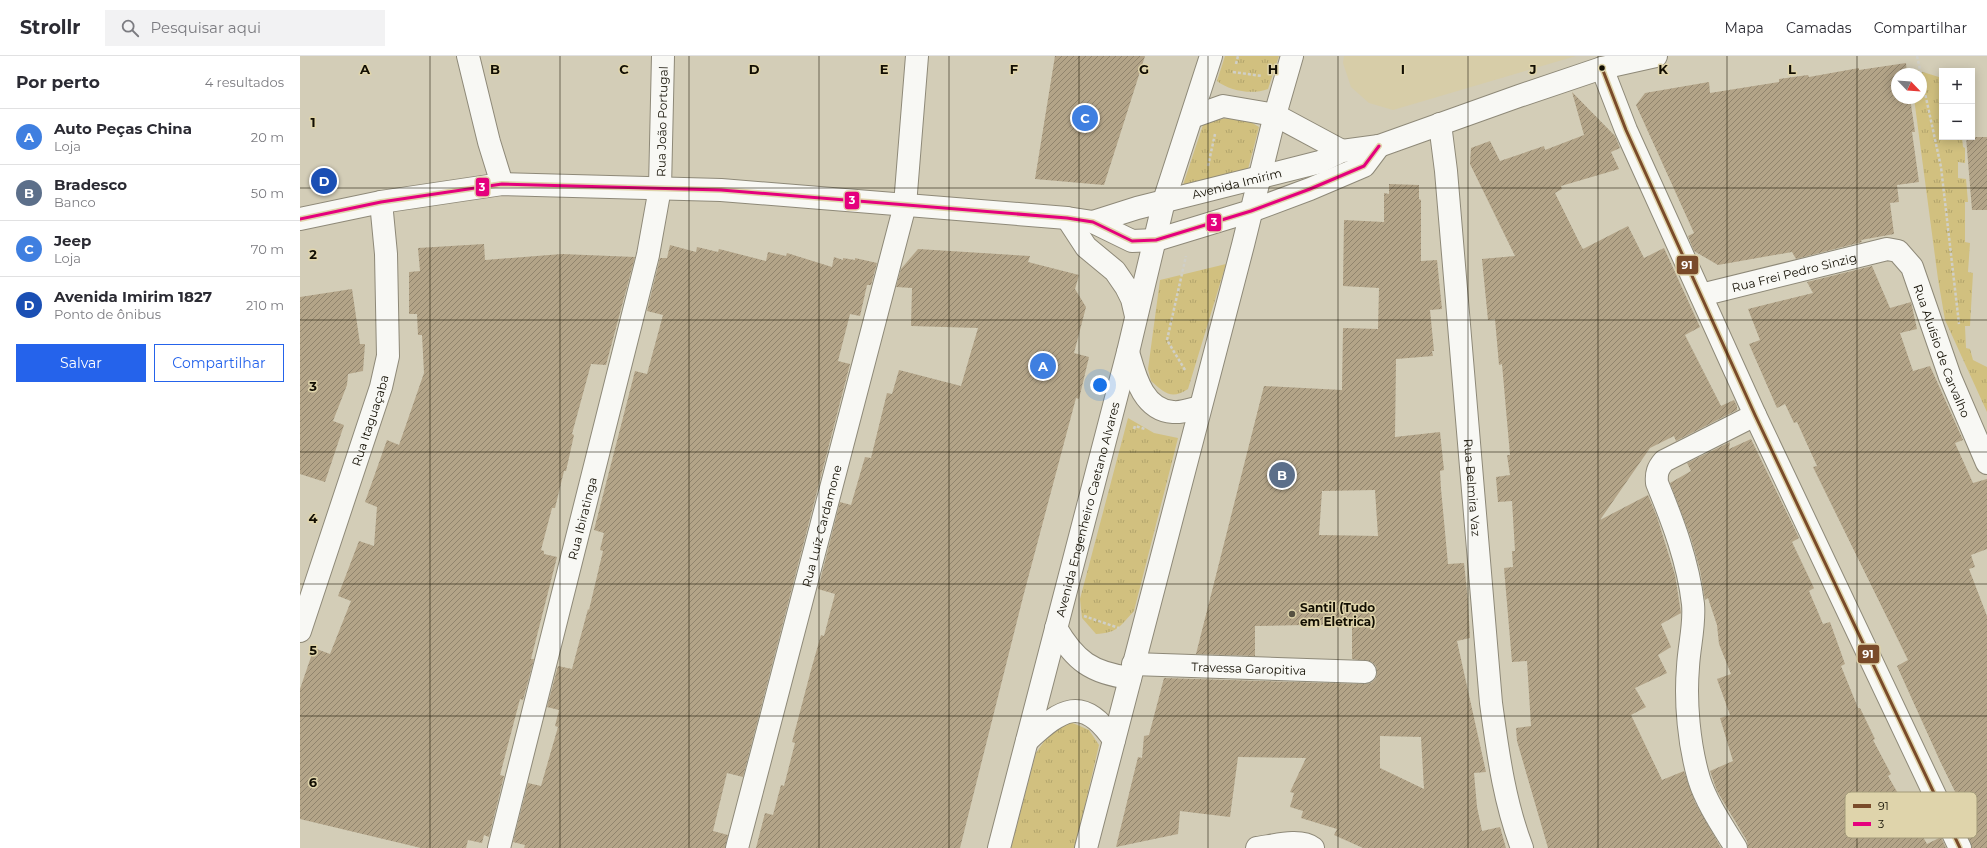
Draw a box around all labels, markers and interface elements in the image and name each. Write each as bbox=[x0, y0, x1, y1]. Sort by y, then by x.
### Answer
search box bbox=[105, 10, 385, 46]
text: Strollr bbox=[20, 16, 81, 39]
icon: search bbox=[119, 17, 141, 39]
text: Pesquisar aqui bbox=[151, 18, 261, 37]
text: Mapa bbox=[1725, 19, 1764, 37]
text: Camadas bbox=[1786, 19, 1852, 37]
text: Compartilhar bbox=[1874, 19, 1967, 37]
text: A bbox=[359, 61, 371, 77]
text: B bbox=[490, 61, 500, 77]
text: C bbox=[619, 61, 629, 77]
text: D bbox=[749, 61, 760, 77]
text: E bbox=[880, 61, 889, 77]
text: F bbox=[1010, 61, 1018, 77]
text: G bbox=[1139, 61, 1149, 77]
text: H bbox=[1268, 61, 1278, 77]
text: I bbox=[1401, 61, 1405, 77]
text: J bbox=[1528, 61, 1537, 77]
text: K bbox=[1658, 61, 1668, 77]
text: L bbox=[1788, 61, 1796, 77]
unlabelled marker bbox=[1597, 63, 1607, 73]
street label: Rua João Portugal bbox=[653, 66, 670, 177]
north arrow bbox=[1891, 68, 1927, 104]
map controls bbox=[1939, 68, 1975, 140]
button: + bbox=[1939, 68, 1975, 104]
text: Por perto bbox=[16, 72, 100, 92]
text: 4 resultados bbox=[205, 74, 284, 90]
pin: C bbox=[1072, 103, 1098, 133]
button: − bbox=[1939, 104, 1975, 140]
text: 1 bbox=[310, 114, 316, 130]
text: Auto Peças China bbox=[54, 119, 192, 138]
text: A bbox=[24, 129, 34, 145]
text: 20 m bbox=[251, 129, 284, 145]
text: Loja bbox=[54, 138, 81, 154]
street label: Avenida Imirim bbox=[1190, 164, 1283, 201]
pin: D bbox=[311, 166, 337, 196]
text: Bradesco bbox=[54, 175, 127, 194]
line badge: 3 bbox=[475, 177, 490, 197]
text: 3 bbox=[478, 180, 486, 194]
text: B bbox=[24, 185, 34, 201]
text: 50 m bbox=[251, 185, 284, 201]
line badge: 3 bbox=[844, 191, 860, 210]
text: 3 bbox=[848, 193, 856, 207]
text: Banco bbox=[54, 194, 96, 210]
line badge: 3 bbox=[1206, 213, 1222, 232]
text: 3 bbox=[1210, 215, 1218, 229]
text: Jeep bbox=[54, 231, 91, 250]
text: C bbox=[24, 241, 34, 257]
text: 70 m bbox=[251, 241, 284, 257]
text: 2 bbox=[309, 246, 317, 262]
street label: Rua Frei Pedro Sinzig bbox=[1730, 249, 1858, 295]
text: Loja bbox=[54, 250, 81, 266]
line badge: 91 bbox=[1676, 255, 1699, 275]
text: 91 bbox=[1681, 258, 1693, 272]
street label: Rua Aluísio de Carvalho bbox=[1911, 282, 1974, 420]
text: Avenida Imirim 1827 bbox=[54, 287, 212, 306]
text: D bbox=[24, 297, 34, 313]
text: 210 m bbox=[246, 297, 284, 313]
text: Ponto de ônibus bbox=[54, 306, 161, 322]
button: Salvar bbox=[16, 344, 146, 382]
button: Compartilhar bbox=[154, 344, 284, 382]
pin: A bbox=[1030, 351, 1056, 381]
street label: Rua Itaguaçaba bbox=[348, 373, 391, 468]
your location bbox=[1090, 375, 1110, 395]
text: 3 bbox=[308, 378, 317, 394]
street label: Avenida Engenheiro Caetano Alvares bbox=[1052, 400, 1122, 618]
street label: Rua Belmira Vaz bbox=[1461, 438, 1484, 537]
pin: B bbox=[1269, 460, 1295, 490]
street label: Rua Luíz Cardamone bbox=[798, 463, 844, 589]
street label: Rua Ibiratinga bbox=[564, 475, 599, 561]
text: 4 bbox=[309, 510, 318, 526]
place label: Santil (Tudo em Eletrica) bbox=[1300, 600, 1376, 629]
marker: Santil (Tudo em Eletrica) bbox=[1287, 609, 1297, 619]
text: 5 bbox=[309, 642, 317, 658]
line badge: 91 bbox=[1857, 644, 1880, 664]
text: 91 bbox=[1862, 647, 1874, 661]
street label: Travessa Garopitiva bbox=[1191, 659, 1307, 677]
text: 6 bbox=[309, 774, 318, 790]
legend bbox=[1845, 792, 1977, 838]
text: 91 bbox=[1878, 799, 1889, 813]
text: 3 bbox=[1878, 817, 1884, 831]

